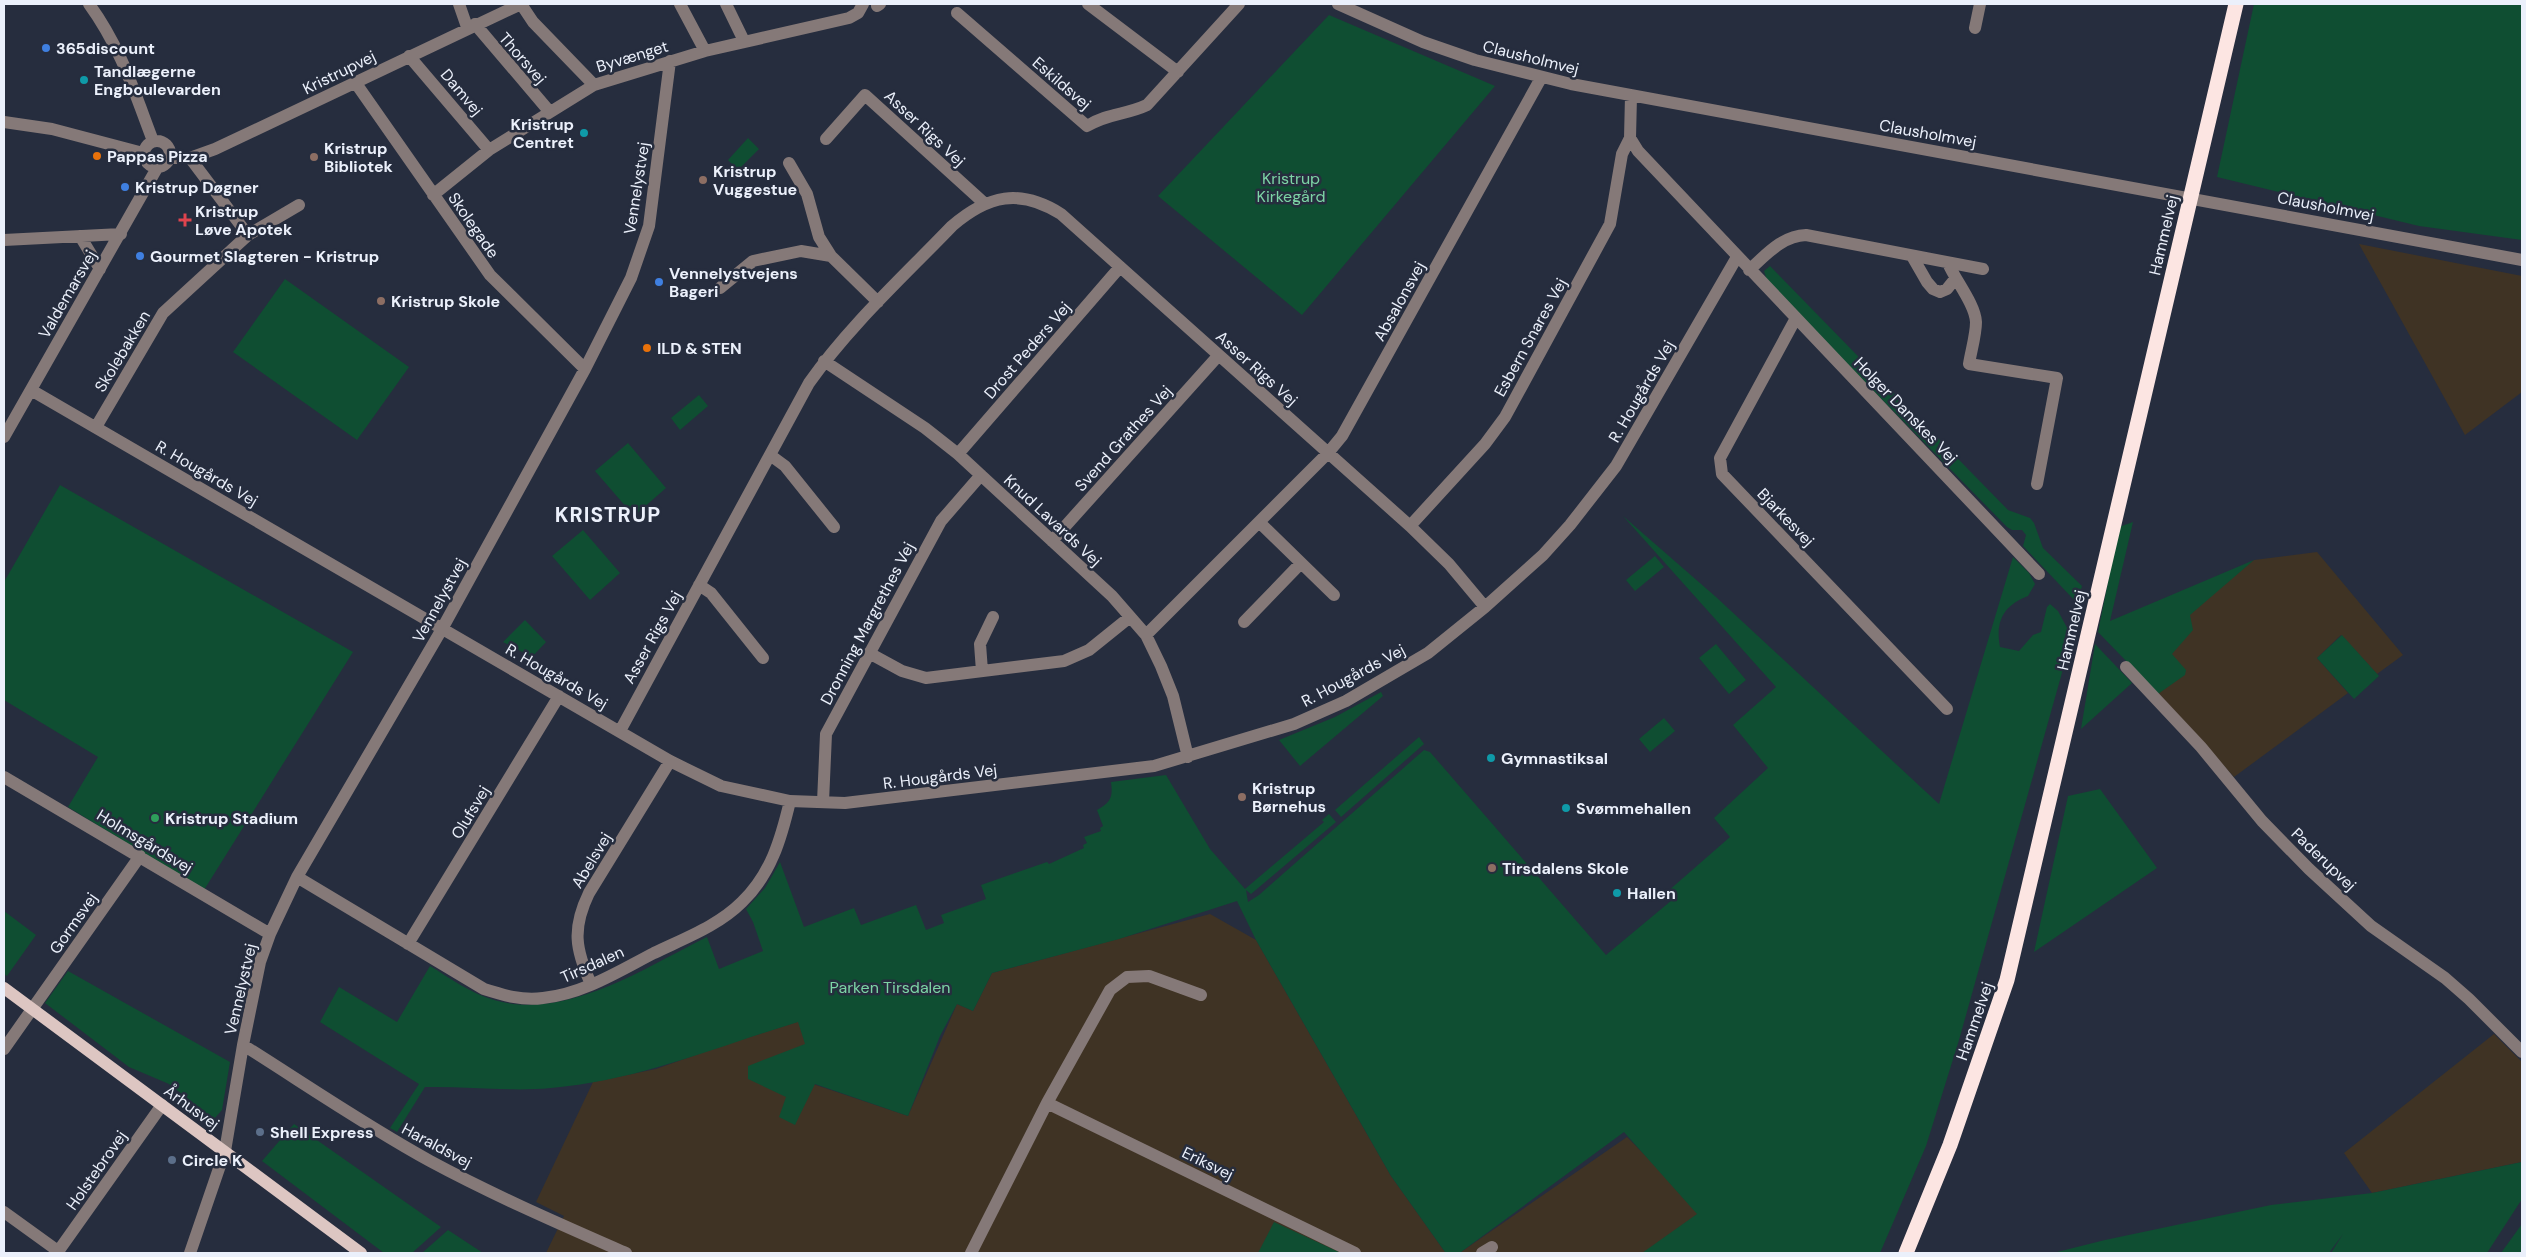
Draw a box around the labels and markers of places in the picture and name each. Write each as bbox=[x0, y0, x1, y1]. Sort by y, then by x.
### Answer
place label: 365discount bbox=[56, 38, 155, 59]
marker: 365discount bbox=[40, 42, 52, 54]
place label: Tandlægerne Engboulevarden bbox=[94, 61, 221, 100]
marker: Tandlægerne Engboulevarden bbox=[78, 74, 90, 86]
place label: Kristrup Centret bbox=[511, 114, 574, 153]
marker: Kristrup Centret bbox=[578, 127, 590, 139]
place label: Kristrup Bibliotek bbox=[324, 138, 394, 177]
place label: Pappas Pizza bbox=[107, 146, 208, 167]
marker: Pappas Pizza bbox=[91, 150, 103, 162]
marker: Kristrup Bibliotek bbox=[308, 151, 320, 163]
place label: Kristrup Vuggestue bbox=[713, 161, 797, 200]
marker: Kristrup Vuggestue bbox=[697, 174, 709, 186]
place label: Kristrup Døgner bbox=[135, 177, 259, 198]
marker: Kristrup Døgner bbox=[119, 181, 131, 193]
place label: Kristrup Løve Apotek bbox=[195, 201, 293, 240]
marker: Kristrup Løve Apotek bbox=[179, 214, 191, 226]
place label: Gourmet Slagteren - Kristrup bbox=[150, 246, 379, 267]
marker: Gourmet Slagteren - Kristrup bbox=[134, 250, 146, 262]
place label: Vennelystvejens Bageri bbox=[669, 263, 798, 302]
marker: Vennelystvejens Bageri bbox=[653, 276, 665, 288]
place label: Kristrup Skole bbox=[391, 291, 500, 312]
marker: Kristrup Skole bbox=[375, 295, 387, 307]
place label: ILD & STEN bbox=[657, 338, 742, 359]
marker: ILD & STEN bbox=[641, 342, 653, 354]
place label: Gymnastiksal bbox=[1501, 748, 1608, 769]
marker: Gymnastiksal bbox=[1485, 752, 1497, 764]
place label: Kristrup Børnehus bbox=[1252, 778, 1326, 817]
marker: Kristrup Børnehus bbox=[1236, 791, 1248, 803]
place label: Svømmehallen bbox=[1576, 798, 1691, 819]
marker: Svømmehallen bbox=[1560, 802, 1572, 814]
place label: Kristrup Stadium bbox=[165, 808, 298, 829]
marker: Kristrup Stadium bbox=[149, 812, 161, 824]
place label: Tirsdalens Skole bbox=[1502, 858, 1629, 879]
marker: Tirsdalens Skole bbox=[1486, 862, 1498, 874]
place label: Hallen bbox=[1627, 883, 1676, 904]
marker: Hallen bbox=[1611, 887, 1623, 899]
place label: Shell Express bbox=[270, 1122, 374, 1143]
marker: Shell Express bbox=[254, 1126, 266, 1138]
place label: Circle K bbox=[182, 1150, 243, 1171]
marker: Circle K bbox=[166, 1154, 178, 1166]

